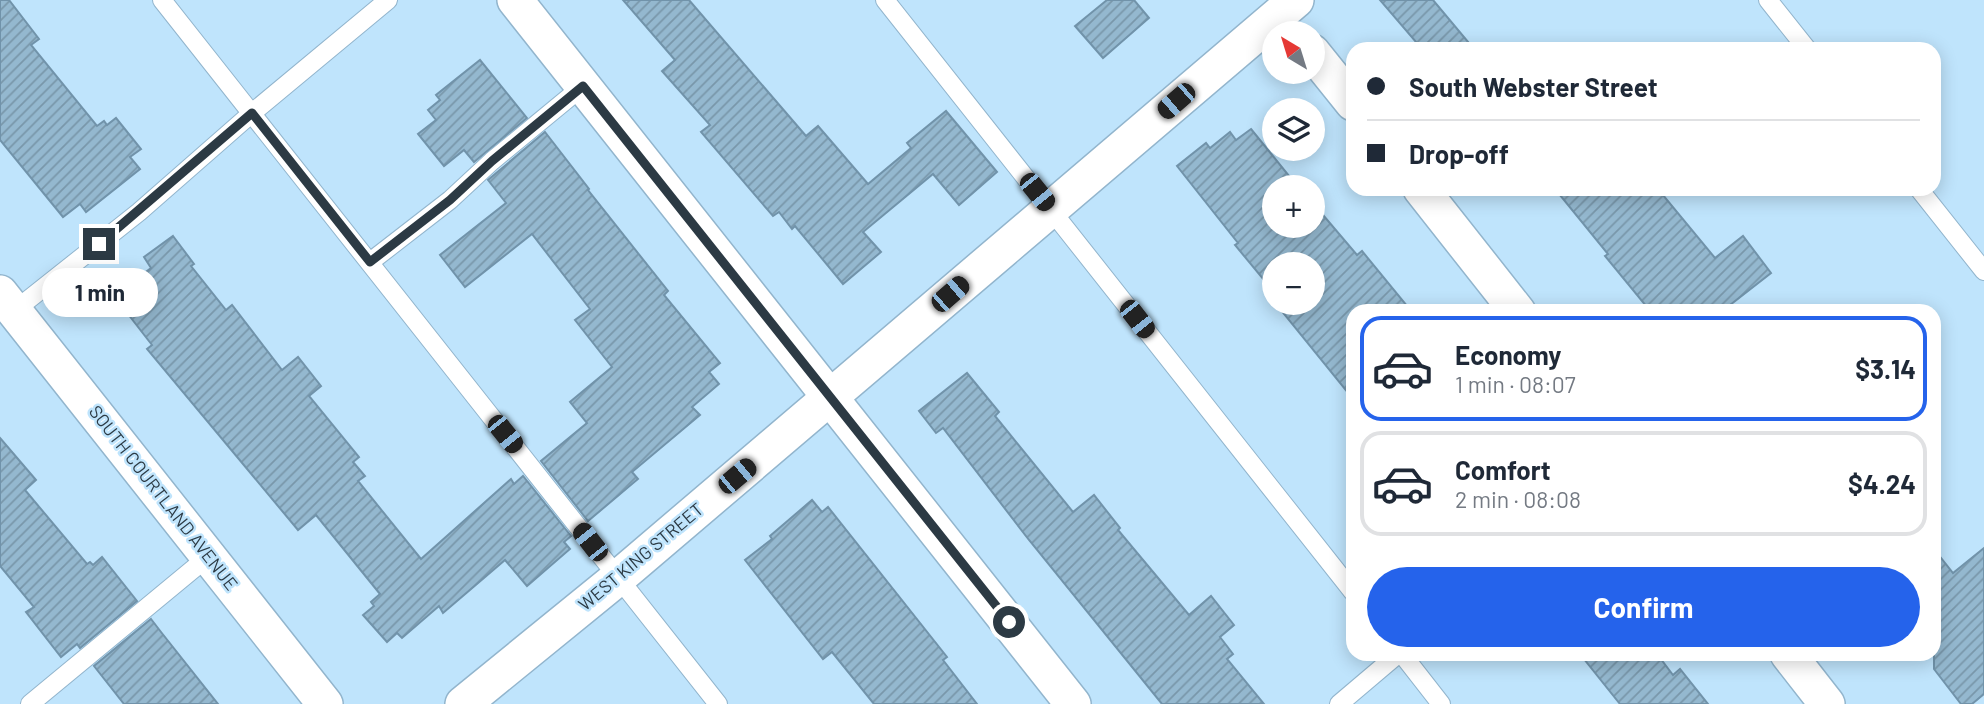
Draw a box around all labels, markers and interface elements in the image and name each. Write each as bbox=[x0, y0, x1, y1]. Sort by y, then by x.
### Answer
north arrow bbox=[1262, 21, 1325, 84]
map controls bbox=[1262, 21, 1325, 315]
text: South Webster Street bbox=[1409, 71, 1658, 102]
car bbox=[1154, 79, 1199, 123]
button: layers bbox=[1262, 98, 1325, 161]
text: Drop-off bbox=[1409, 138, 1509, 169]
car bbox=[1016, 169, 1059, 215]
button: + bbox=[1262, 175, 1325, 238]
route end bbox=[83, 228, 115, 260]
button: − bbox=[1262, 252, 1325, 315]
callout: 1 min bbox=[41, 268, 157, 318]
car bbox=[928, 272, 973, 316]
text: 1 min bbox=[75, 278, 125, 306]
car bbox=[1116, 296, 1159, 342]
icon: car bbox=[1371, 337, 1434, 400]
text: Economy bbox=[1455, 339, 1561, 370]
text: $3.14 bbox=[1855, 353, 1916, 384]
text: 1 min · 08:07 bbox=[1455, 370, 1576, 398]
street label: SOUTH COURTLAND AVENUE bbox=[85, 401, 243, 594]
car bbox=[484, 411, 527, 457]
icon: car bbox=[1371, 452, 1434, 515]
car bbox=[715, 454, 760, 498]
text: Comfort bbox=[1455, 454, 1551, 485]
text: $4.24 bbox=[1848, 468, 1916, 499]
text: 2 min · 08:08 bbox=[1455, 485, 1581, 513]
street label: WEST KING STREET bbox=[573, 498, 707, 615]
car bbox=[569, 519, 612, 565]
button: Confirm bbox=[1367, 567, 1920, 647]
route start bbox=[993, 606, 1025, 638]

